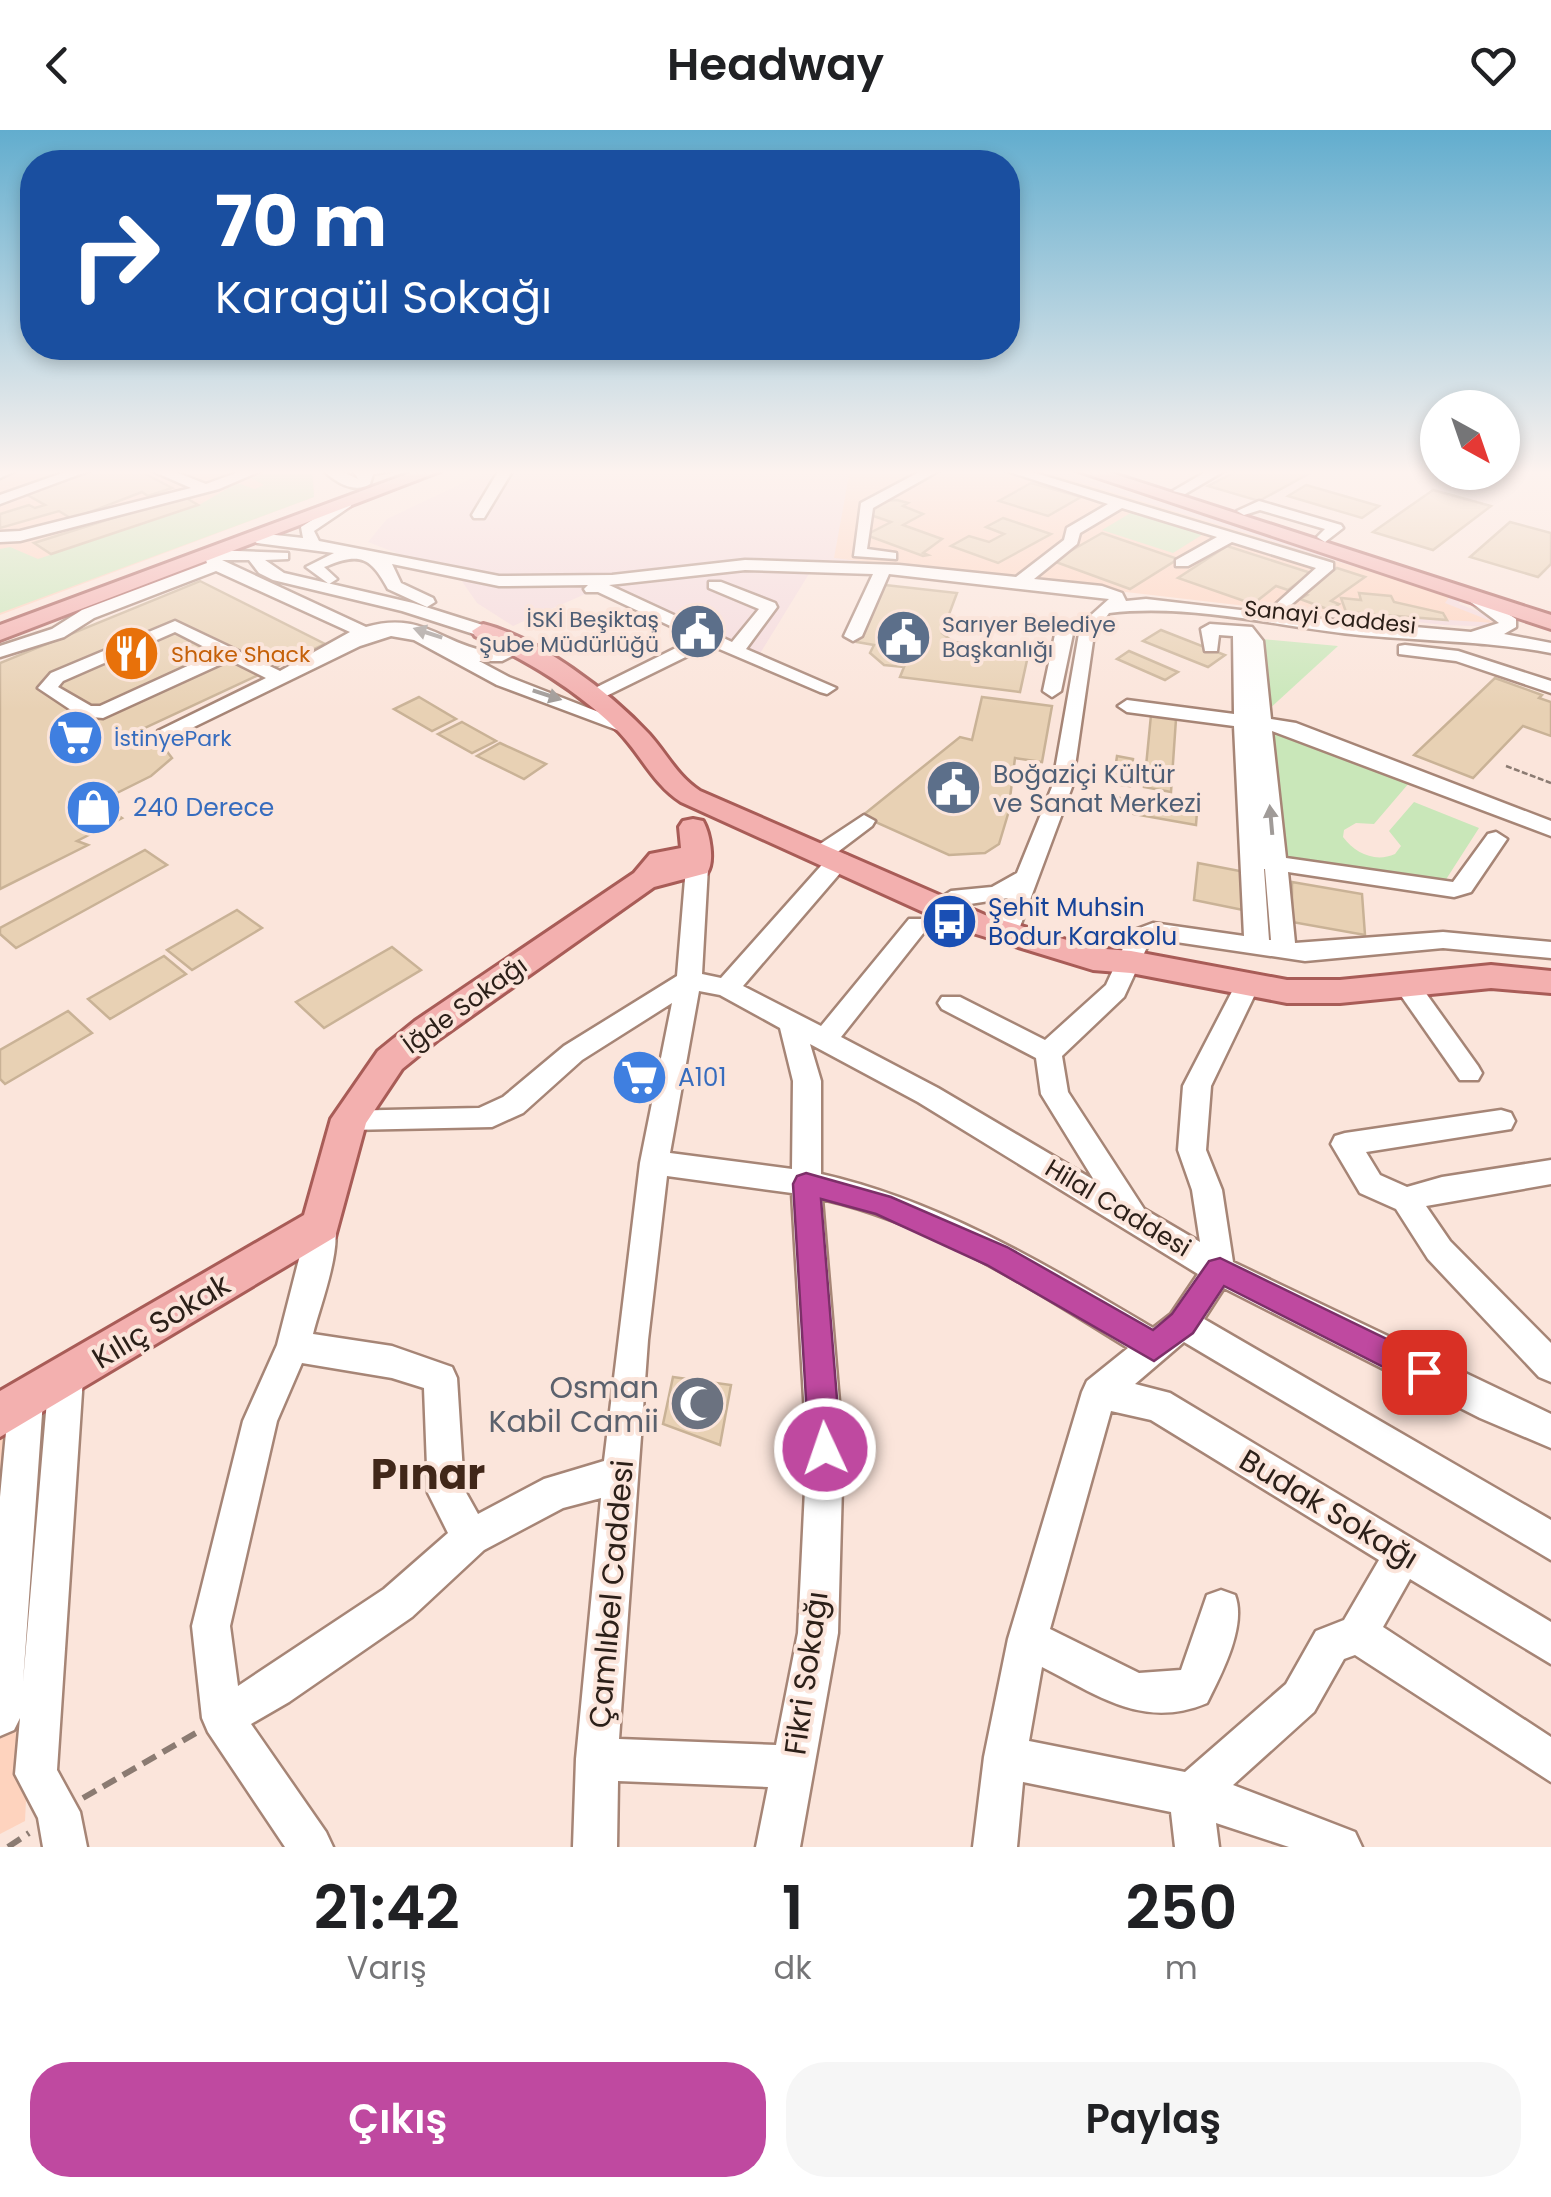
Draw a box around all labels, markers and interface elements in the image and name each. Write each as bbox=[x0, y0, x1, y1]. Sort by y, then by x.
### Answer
text: Headway bbox=[667, 33, 884, 96]
icon: back bbox=[30, 38, 85, 93]
icon: heart bbox=[1466, 38, 1521, 93]
text: 70 m bbox=[215, 172, 387, 271]
icon: right bbox=[50, 190, 180, 320]
text: Karagül Sokağı bbox=[215, 266, 552, 329]
north arrow bbox=[1420, 390, 1520, 490]
map controls bbox=[1420, 390, 1520, 490]
street label: Sanayi Caddesi bbox=[1243, 593, 1417, 641]
public building icon: İSKİ Beşiktaş Şube Müdürlüğü bbox=[668, 602, 728, 662]
place label: İSKİ Beşiktaş Şube Müdürlüğü bbox=[479, 604, 659, 660]
public building icon: Sarıyer Belediye Başkanlığı bbox=[873, 607, 933, 667]
place label: Sarıyer Belediye Başkanlığı bbox=[942, 609, 1116, 665]
restaurant icon: Shake Shack bbox=[102, 624, 162, 684]
one-way arrow bbox=[413, 625, 443, 640]
place label: Shake Shack bbox=[171, 639, 311, 670]
one-way arrow bbox=[532, 688, 562, 703]
supermarket icon: İstinyePark bbox=[45, 708, 105, 768]
place label: İstinyePark bbox=[114, 723, 232, 754]
place label: Boğaziçi Kültür ve Sanat Merkezi bbox=[993, 757, 1202, 821]
public building icon: Boğaziçi Kültür ve Sanat Merkezi bbox=[924, 758, 984, 818]
shop icon: 240 Derece bbox=[64, 777, 124, 837]
place label: 240 Derece bbox=[133, 790, 274, 825]
one-way arrow bbox=[1263, 803, 1279, 835]
place label: Şehit Muhsin Bodur Karakolu bbox=[988, 890, 1177, 954]
bus stop icon: Şehit Muhsin Bodur Karakolu bbox=[919, 891, 979, 951]
street label: İğde Sokağı bbox=[396, 948, 534, 1062]
supermarket icon: A101 bbox=[609, 1047, 669, 1107]
place label: A101 bbox=[678, 1060, 727, 1095]
street label: Hilal Caddesi bbox=[1039, 1151, 1197, 1265]
street label: Kılıç Sokak bbox=[84, 1263, 239, 1379]
pin bbox=[1382, 1330, 1467, 1415]
icon: arrive bbox=[1397, 1345, 1452, 1400]
place label: Osman Kabil Camii bbox=[489, 1366, 659, 1443]
mosque icon: Osman Kabil Camii bbox=[668, 1374, 728, 1434]
position arrow bbox=[773, 1397, 877, 1501]
street label: Budak Sokağı bbox=[1231, 1439, 1427, 1579]
district label: Pınar bbox=[371, 1445, 485, 1504]
street label: Çamlıbel Caddesi bbox=[578, 1458, 644, 1730]
street label: Fikri Sokağı bbox=[773, 1588, 839, 1758]
text: 21:42 bbox=[314, 1866, 460, 1950]
text: 1 bbox=[782, 1866, 803, 1950]
text: 250 bbox=[1125, 1866, 1237, 1950]
text: Varış bbox=[347, 1945, 427, 1990]
text: dk bbox=[774, 1945, 812, 1990]
text: m bbox=[1165, 1945, 1198, 1990]
button: Çıkış bbox=[30, 2062, 766, 2177]
button: Paylaş bbox=[786, 2062, 1521, 2177]

